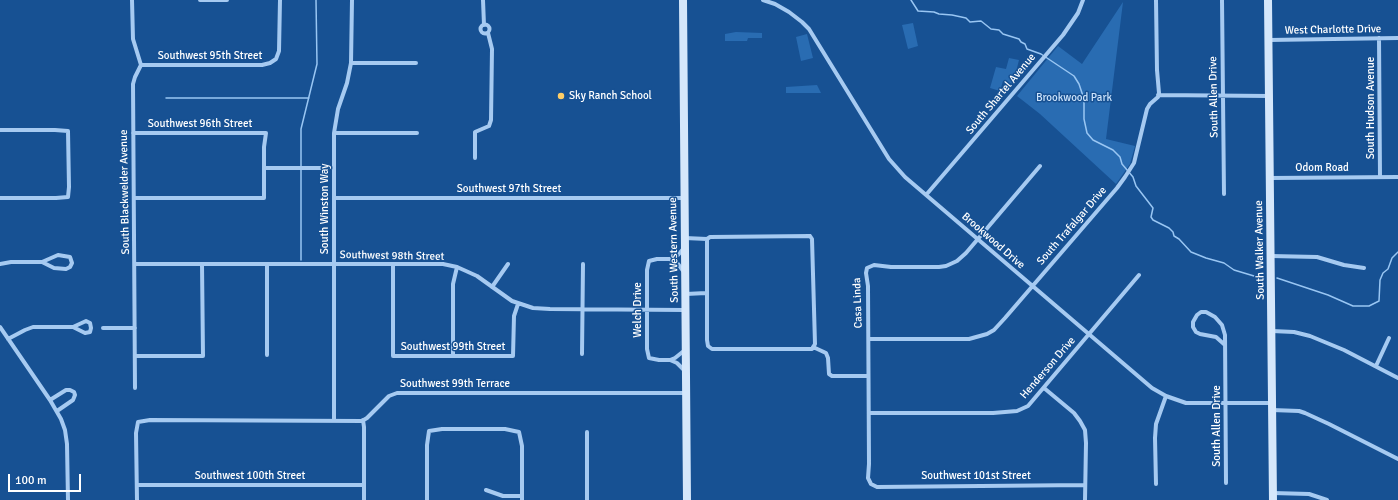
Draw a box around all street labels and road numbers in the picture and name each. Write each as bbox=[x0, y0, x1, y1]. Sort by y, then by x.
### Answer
street label: West Charlotte Drive bbox=[1285, 23, 1381, 37]
street label: Southwest 95th Street bbox=[158, 49, 262, 63]
street label: South Shartel Avenue bbox=[963, 51, 1039, 137]
street label: South Allen Drive bbox=[1207, 56, 1221, 138]
street label: South Hudson Avenue bbox=[1364, 57, 1378, 159]
street label: Southwest 96th Street bbox=[148, 117, 252, 131]
street label: South Blackwelder Avenue bbox=[117, 129, 133, 255]
street label: Odom Road bbox=[1295, 161, 1349, 175]
street label: South Winston Way bbox=[318, 164, 332, 254]
street label: Southwest 97th Street bbox=[457, 182, 561, 196]
street label: South Trafalgar Drive bbox=[1034, 184, 1110, 268]
street label: South Western Avenue bbox=[666, 197, 682, 303]
street label: South Walker Avenue bbox=[1253, 200, 1267, 300]
street label: Brookwood Drive bbox=[959, 210, 1027, 272]
street label: Southwest 98th Street bbox=[340, 248, 444, 264]
street label: Casa Linda bbox=[851, 277, 865, 329]
street label: Welch Drive bbox=[631, 282, 645, 338]
street label: Henderson Drive bbox=[1017, 334, 1079, 402]
street label: Southwest 99th Street bbox=[401, 340, 505, 354]
street label: Southwest 99th Terrace bbox=[400, 377, 510, 391]
street label: South Allen Drive bbox=[1210, 385, 1224, 467]
street label: Southwest 100th Street bbox=[195, 469, 305, 483]
street label: Southwest 101st Street bbox=[921, 469, 1031, 483]

